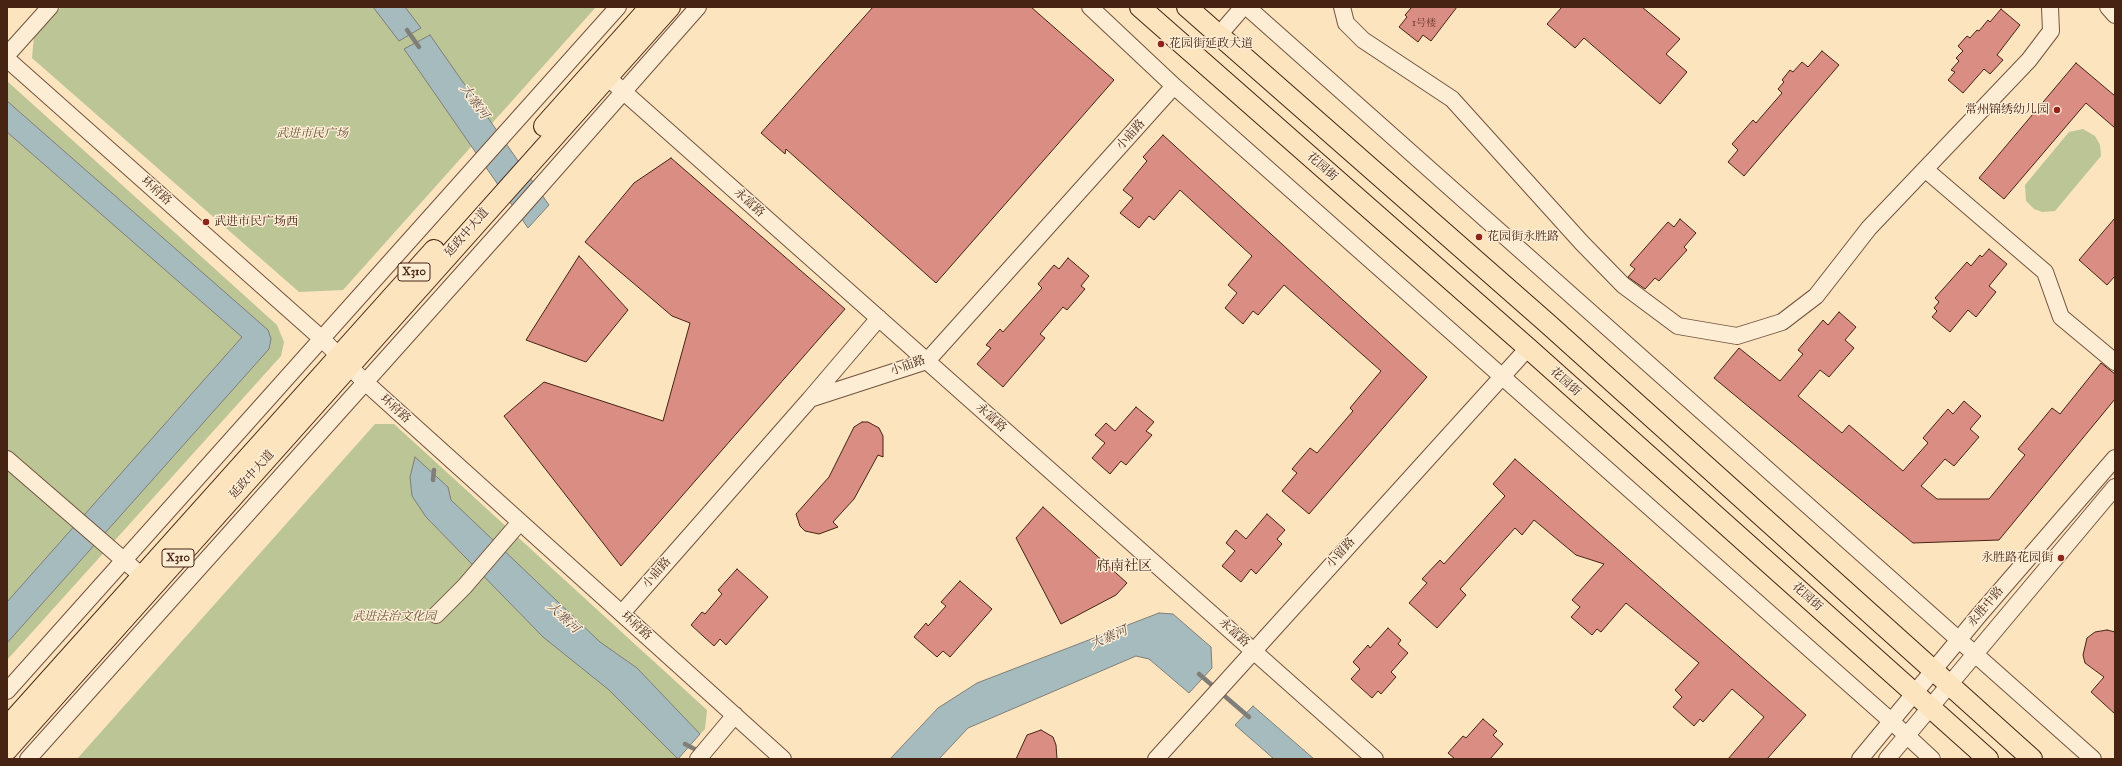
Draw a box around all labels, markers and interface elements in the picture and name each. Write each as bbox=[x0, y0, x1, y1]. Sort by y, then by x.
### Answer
house number: 1号楼 bbox=[1412, 18, 1436, 30]
place label: 花园街延政大道 bbox=[1169, 37, 1253, 51]
marker: 花园街延政大道 bbox=[1156, 39, 1166, 49]
water label: 大寨河 bbox=[456, 82, 492, 122]
place label: 常州锦绣幼儿园 bbox=[1965, 103, 2049, 117]
marker: 常州锦绣幼儿园 bbox=[2052, 105, 2062, 115]
street label: 小庙路 bbox=[1114, 117, 1148, 153]
park label: 武进市民广场 bbox=[276, 127, 348, 141]
street label: 花园街 bbox=[1304, 150, 1340, 184]
street label: 环府路 bbox=[138, 174, 174, 208]
street label: 永富路 bbox=[731, 186, 767, 220]
street label: 延政中大道 bbox=[442, 206, 492, 260]
place label: 武进市民广场西 bbox=[214, 215, 298, 229]
marker: 武进市民广场西 bbox=[201, 217, 211, 227]
place label: 花园街永胜路 bbox=[1487, 230, 1559, 244]
marker: 花园街永胜路 bbox=[1474, 232, 1484, 242]
road number: X310 bbox=[398, 263, 430, 281]
street label: 小庙路 bbox=[889, 353, 927, 379]
street label: 花园街 bbox=[1547, 365, 1583, 399]
street label: 环府路 bbox=[377, 392, 413, 426]
street label: 永富路 bbox=[973, 401, 1009, 435]
street label: 延政中大道 bbox=[227, 448, 277, 502]
street label: 小留路 bbox=[1324, 535, 1358, 571]
road number: X310 bbox=[162, 549, 194, 567]
place label: 永胜路花园街 bbox=[1981, 551, 2053, 565]
marker: 永胜路花园街 bbox=[2056, 553, 2066, 563]
street label: 小庙路 bbox=[640, 555, 674, 591]
district label: 府南社区 bbox=[1096, 559, 1152, 575]
street label: 花园街 bbox=[1789, 580, 1825, 614]
street label: 永胜中路 bbox=[1965, 584, 2007, 630]
water label: 大寨河 bbox=[543, 599, 583, 637]
street label: 环府路 bbox=[618, 609, 654, 643]
park label: 武进法治文化园 bbox=[352, 610, 436, 624]
street label: 永富路 bbox=[1216, 616, 1252, 650]
water label: 大寨河 bbox=[1088, 623, 1130, 653]

